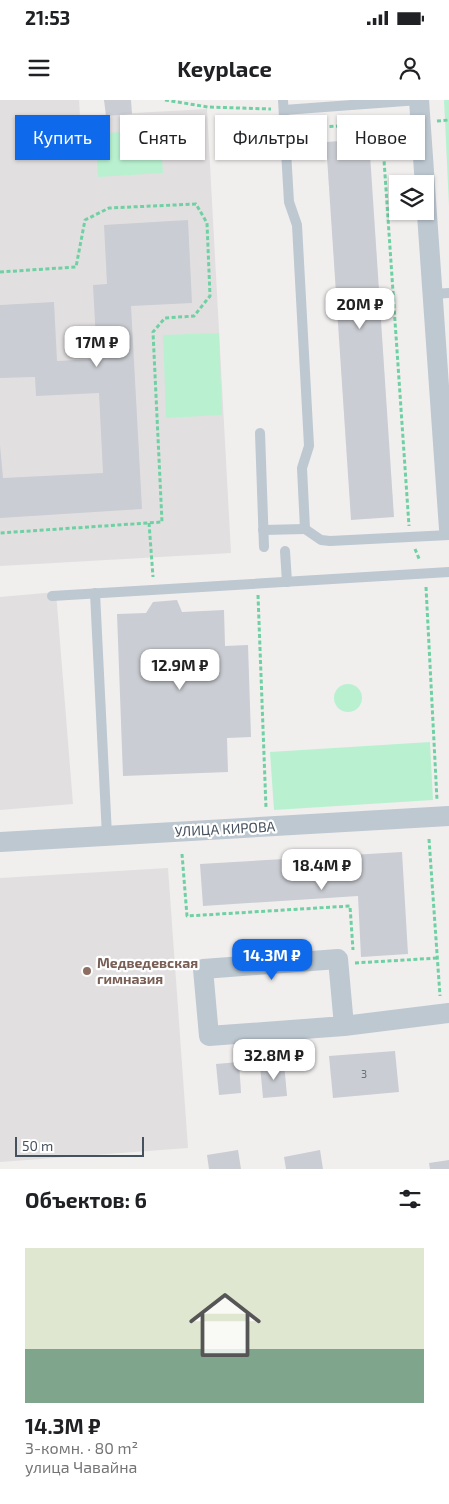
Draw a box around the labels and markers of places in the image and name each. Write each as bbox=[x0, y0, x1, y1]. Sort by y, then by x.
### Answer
pin: 20M ₽ bbox=[325, 288, 395, 330]
pin: 17M ₽ bbox=[62, 326, 132, 368]
pin: 12.9M ₽ bbox=[134, 648, 226, 691]
pin: 18.4M ₽ bbox=[276, 848, 368, 891]
pin: 14.3M ₽ bbox=[226, 938, 318, 981]
place label: Медведевская гимназия bbox=[97, 954, 198, 987]
marker: Медведевская гимназия bbox=[81, 965, 93, 977]
pin: 32.8M ₽ bbox=[228, 1038, 320, 1081]

